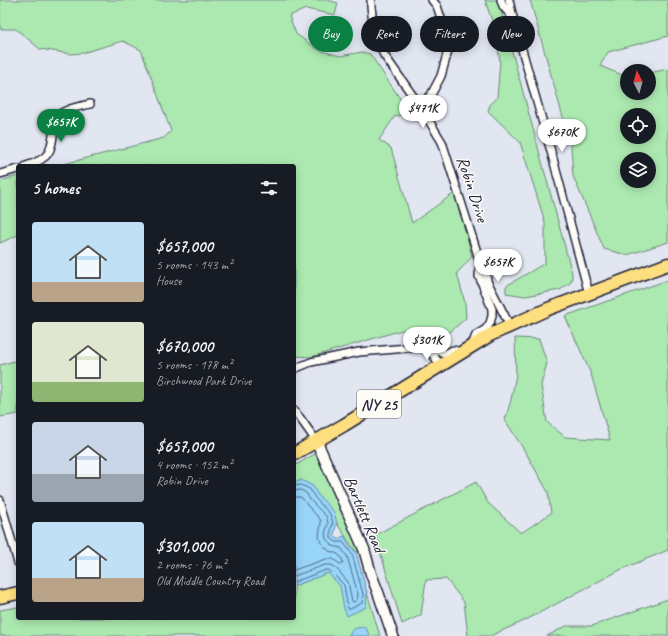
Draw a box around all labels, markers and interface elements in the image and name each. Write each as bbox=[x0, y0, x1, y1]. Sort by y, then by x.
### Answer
chip: Buy bbox=[308, 16, 353, 52]
chip: Rent bbox=[361, 16, 412, 52]
chip: Filters bbox=[420, 16, 479, 52]
chip: New bbox=[487, 16, 535, 52]
north arrow bbox=[620, 64, 656, 100]
map controls bbox=[620, 64, 656, 188]
pin: $471K bbox=[395, 95, 451, 129]
text: $471K bbox=[408, 100, 438, 116]
button: locate bbox=[620, 108, 656, 144]
pin: $657K bbox=[33, 109, 89, 143]
text: $657K bbox=[46, 114, 76, 130]
pin: $670K bbox=[534, 119, 590, 153]
text: $670K bbox=[547, 124, 577, 140]
button: layers bbox=[620, 152, 656, 188]
street label: Robin Drive bbox=[452, 154, 493, 226]
icon: filters bbox=[258, 177, 280, 199]
text: 5 homes bbox=[32, 178, 80, 199]
text: $657,000 bbox=[156, 236, 213, 257]
icon: home bbox=[64, 238, 112, 286]
pin: $657K bbox=[470, 249, 526, 283]
text: $657K bbox=[483, 254, 513, 270]
text: 5 rooms · 143 m² bbox=[156, 257, 232, 273]
text: House bbox=[156, 273, 181, 289]
pin: $301K bbox=[399, 327, 455, 361]
text: $301K bbox=[412, 332, 442, 348]
text: $670,000 bbox=[156, 336, 213, 357]
icon: home bbox=[64, 338, 112, 386]
text: 5 rooms · 178 m² bbox=[156, 357, 232, 373]
text: Birchwood Park Drive bbox=[156, 373, 252, 389]
road number: NY 25 bbox=[357, 390, 401, 418]
text: $657,000 bbox=[156, 436, 213, 457]
icon: home bbox=[64, 438, 112, 486]
text: 4 rooms · 152 m² bbox=[156, 457, 232, 473]
text: Robin Drive bbox=[156, 473, 208, 489]
street label: Bartlett Road bbox=[339, 473, 391, 558]
text: $301,000 bbox=[156, 536, 213, 557]
icon: home bbox=[64, 538, 112, 586]
text: 2 rooms · 76 m² bbox=[156, 557, 226, 573]
text: Old Middle Country Road bbox=[156, 573, 265, 589]

